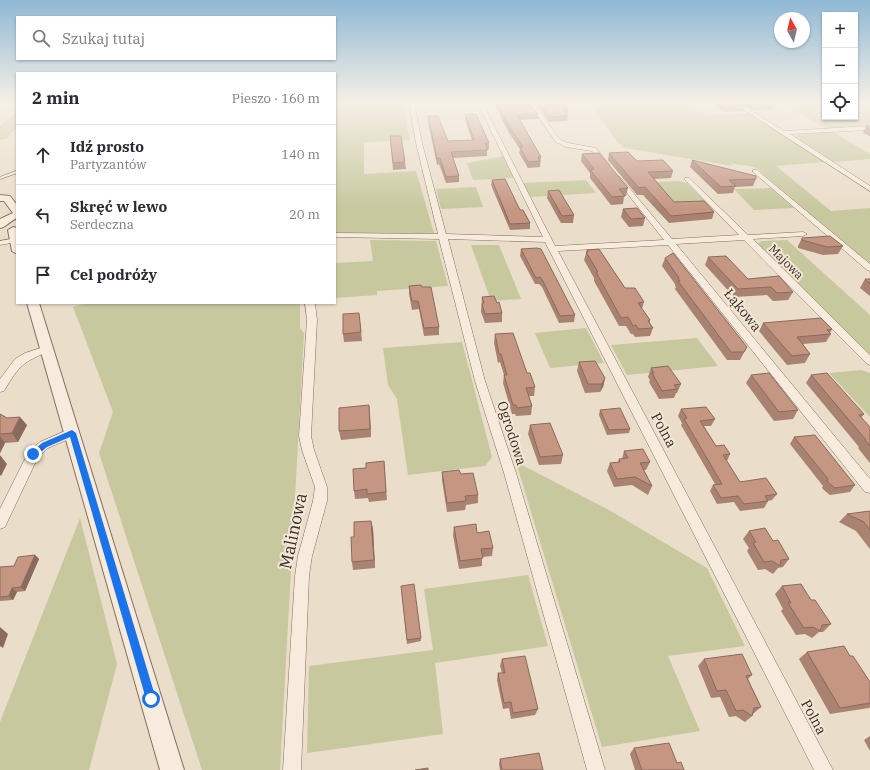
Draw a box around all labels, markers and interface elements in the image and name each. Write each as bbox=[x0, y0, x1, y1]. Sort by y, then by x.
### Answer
north arrow bbox=[774, 12, 810, 48]
map controls bbox=[822, 12, 858, 120]
button: + bbox=[822, 12, 858, 48]
search box bbox=[16, 16, 336, 60]
icon: search bbox=[30, 27, 52, 49]
text: Szukaj tutaj bbox=[62, 29, 145, 48]
button: − bbox=[822, 48, 858, 84]
button: locate bbox=[822, 84, 858, 120]
text: 2 min bbox=[32, 87, 80, 109]
text: Pieszo · 160 m bbox=[232, 90, 320, 107]
text: Idź prosto bbox=[70, 137, 144, 156]
icon: ahead bbox=[32, 144, 54, 166]
text: 140 m bbox=[281, 146, 320, 163]
text: Partyzantów bbox=[70, 156, 146, 173]
text: Skręć w lewo bbox=[70, 197, 167, 216]
icon: left bbox=[32, 204, 54, 226]
text: 20 m bbox=[289, 206, 320, 223]
text: Serdeczna bbox=[70, 216, 134, 233]
street label: Majowa bbox=[766, 241, 807, 283]
icon: arrive bbox=[32, 264, 54, 286]
text: Cel podróży bbox=[70, 265, 157, 284]
street label: Łąkowa bbox=[720, 285, 766, 335]
street label: Ogrodowa bbox=[493, 399, 531, 468]
street label: Polna bbox=[647, 409, 681, 451]
route end bbox=[24, 445, 42, 463]
street label: Malinowa bbox=[274, 491, 312, 571]
route start bbox=[142, 690, 160, 708]
street label: Polna bbox=[797, 696, 831, 738]

